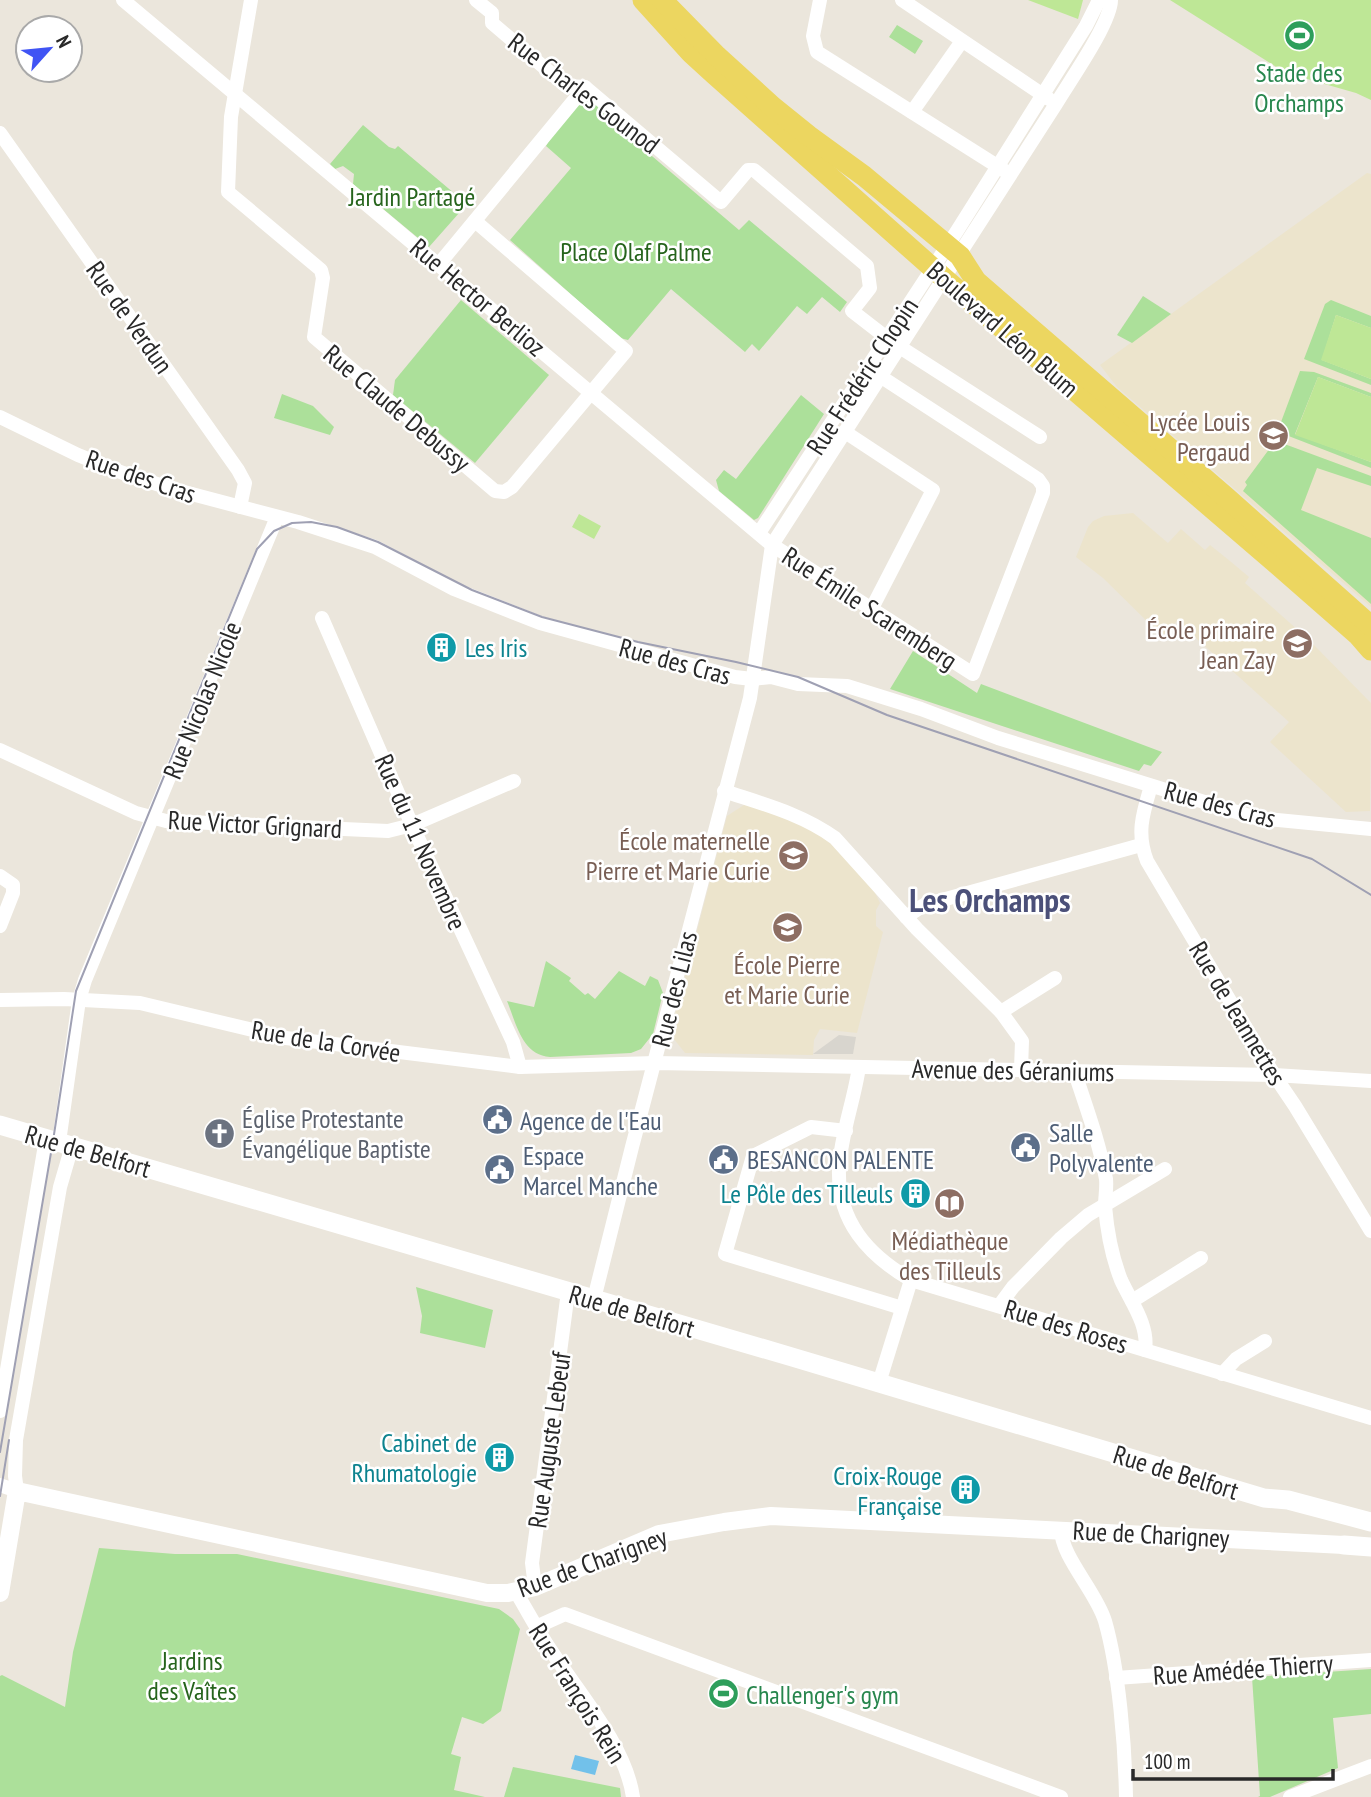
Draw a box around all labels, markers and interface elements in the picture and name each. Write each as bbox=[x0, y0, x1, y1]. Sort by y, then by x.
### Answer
north arrow bbox=[14, 14, 84, 84]
sports icon: Stade des Orchamps bbox=[1282, 19, 1316, 53]
street label: Rue Charles Gounod bbox=[502, 25, 666, 161]
text: N bbox=[51, 31, 77, 51]
place label: Stade des Orchamps bbox=[1254, 56, 1344, 119]
park label: Jardin Partagé bbox=[348, 180, 475, 213]
street label: Rue Hector Berlioz bbox=[404, 231, 552, 363]
park label: Place Olaf Palme bbox=[560, 235, 712, 268]
street label: Boulevard Léon Blum bbox=[920, 254, 1086, 404]
street label: Rue de Verdun bbox=[79, 255, 181, 379]
street label: Rue Frédéric Chopin bbox=[799, 291, 925, 461]
street label: Rue Claude Debussy bbox=[317, 337, 477, 479]
place label: Lycée Louis Pergaud bbox=[1149, 405, 1250, 468]
school or university icon: Lycée Louis Pergaud bbox=[1256, 419, 1290, 453]
street label: Rue des Cras bbox=[82, 442, 200, 510]
street label: Rue Émile Scaremberg bbox=[776, 539, 964, 677]
place label: École primaire Jean Zay bbox=[1147, 613, 1275, 676]
street label: Rue Nicolas Nicole bbox=[155, 616, 249, 784]
school or university icon: École primaire Jean Zay bbox=[1281, 627, 1315, 661]
building icon: Les Iris bbox=[425, 630, 459, 664]
street label: Rue des Cras bbox=[616, 630, 734, 692]
place label: Les Iris bbox=[465, 631, 527, 664]
street label: Rue du 11 Novembre bbox=[368, 749, 474, 935]
street label: Rue des Cras bbox=[1161, 773, 1279, 835]
street label: Rue Victor Grignard bbox=[167, 803, 343, 845]
place label: École maternelle Pierre et Marie Curie bbox=[586, 824, 770, 887]
school or university icon: École maternelle Pierre et Marie Curie bbox=[776, 838, 810, 872]
district label: Les Orchamps bbox=[909, 878, 1071, 921]
school or university icon: École Pierre et Marie Curie bbox=[770, 911, 804, 945]
street label: Rue des Lilas bbox=[644, 928, 704, 1050]
street label: Rue de Jeannettes bbox=[1182, 935, 1294, 1091]
place label: École Pierre et Marie Curie bbox=[724, 948, 850, 1011]
street label: Rue de la Corvée bbox=[249, 1013, 403, 1069]
street label: Avenue des Géraniums bbox=[911, 1052, 1115, 1088]
place label: Église Protestante Évangélique Baptiste bbox=[242, 1102, 431, 1165]
public building icon: Agence de l'Eau bbox=[480, 1103, 514, 1137]
place label: Agence de l'Eau bbox=[520, 1104, 662, 1137]
church icon: Église Protestante Évangélique Baptiste bbox=[202, 1116, 236, 1150]
place label: Salle Polyvalente bbox=[1049, 1116, 1154, 1179]
street label: Rue de Belfort bbox=[21, 1117, 155, 1185]
public building icon: Salle Polyvalente bbox=[1009, 1130, 1043, 1164]
place label: Espace Marcel Manche bbox=[523, 1139, 658, 1202]
public building icon: BESANCON PALENTE bbox=[707, 1142, 741, 1176]
place label: BESANCON PALENTE bbox=[747, 1143, 934, 1176]
public building icon: Espace Marcel Manche bbox=[483, 1153, 517, 1187]
building icon: Le Pôle des Tilleuls bbox=[899, 1176, 933, 1210]
place label: Le Pôle des Tilleuls bbox=[721, 1177, 893, 1210]
library icon: Médiathèque des Tilleuls bbox=[933, 1187, 967, 1221]
place label: Médiathèque des Tilleuls bbox=[892, 1224, 1008, 1287]
street label: Rue de Belfort bbox=[565, 1277, 699, 1345]
street label: Rue des Roses bbox=[1000, 1292, 1132, 1360]
street label: Rue Auguste Lebeuf bbox=[520, 1348, 578, 1530]
place label: Cabinet de Rhumatologie bbox=[351, 1426, 477, 1489]
street label: Rue de Belfort bbox=[1109, 1437, 1243, 1507]
building icon: Cabinet de Rhumatologie bbox=[483, 1440, 517, 1474]
place label: Croix-Rouge Française bbox=[833, 1459, 942, 1522]
building icon: Croix-Rouge Française bbox=[948, 1473, 982, 1507]
street label: Rue de Charigney bbox=[1072, 1513, 1230, 1555]
street label: Rue de Charigney bbox=[513, 1520, 671, 1604]
street label: Rue François Rein bbox=[522, 1617, 634, 1769]
park label: Jardins des Vaîtes bbox=[147, 1644, 237, 1707]
street label: Rue Amédée Thierry bbox=[1152, 1646, 1334, 1692]
sports icon: Challenger's gym bbox=[706, 1677, 740, 1711]
place label: Challenger's gym bbox=[746, 1678, 899, 1711]
scale bar bbox=[1133, 1738, 1332, 1782]
text: 100 m bbox=[1144, 1748, 1190, 1775]

